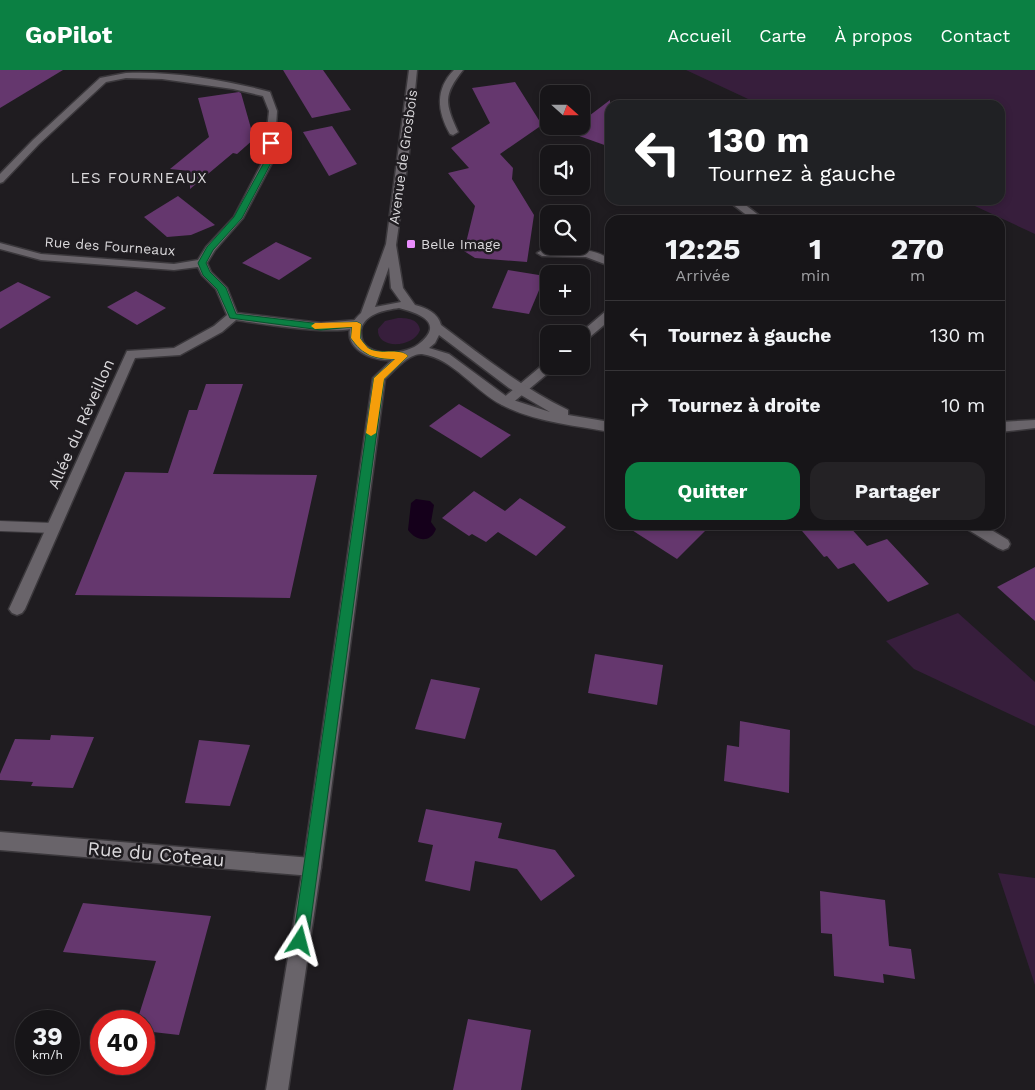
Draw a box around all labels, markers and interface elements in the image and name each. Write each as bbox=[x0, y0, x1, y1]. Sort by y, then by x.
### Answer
text: GoPilot bbox=[25, 21, 112, 49]
text: Accueil bbox=[668, 25, 731, 46]
text: Carte bbox=[759, 25, 806, 46]
text: À propos bbox=[834, 25, 912, 46]
text: Contact bbox=[940, 25, 1010, 46]
north arrow bbox=[540, 85, 590, 135]
map controls bbox=[540, 85, 590, 375]
street label: Avenue de Grosbois bbox=[386, 89, 420, 225]
text: 130 m bbox=[708, 119, 809, 161]
icon: left bbox=[625, 120, 690, 185]
pin bbox=[250, 122, 292, 164]
icon: arrive bbox=[257, 129, 285, 157]
button: sound bbox=[540, 145, 590, 195]
text: Tournez à gauche bbox=[708, 161, 896, 186]
district label: LES FOURNEAUX bbox=[71, 169, 207, 187]
button: search bbox=[540, 205, 590, 255]
text: 12:25 bbox=[665, 231, 741, 266]
text: 1 bbox=[809, 231, 822, 266]
text: 270 bbox=[891, 231, 945, 266]
street label: Rue des Fourneaux bbox=[44, 233, 176, 259]
place label: Belle Image bbox=[421, 236, 501, 252]
marker: Belle Image bbox=[405, 238, 417, 250]
button: + bbox=[540, 265, 590, 315]
text: Arrivée bbox=[676, 266, 730, 285]
text: min bbox=[801, 266, 830, 285]
text: m bbox=[910, 266, 925, 285]
icon: left bbox=[625, 322, 653, 350]
text: Tournez à gauche bbox=[668, 324, 831, 347]
text: 130 m bbox=[930, 324, 985, 347]
button: − bbox=[540, 325, 590, 375]
street label: Allée du Réveillon bbox=[44, 356, 118, 492]
icon: right bbox=[625, 392, 653, 420]
text: Tournez à droite bbox=[668, 394, 820, 417]
text: 10 m bbox=[941, 394, 985, 417]
button: Quitter bbox=[625, 462, 800, 520]
button: Partager bbox=[810, 462, 985, 520]
street label: Rue du Coteau bbox=[87, 837, 225, 871]
position arrow bbox=[273, 914, 325, 966]
speed limit sign: 40 bbox=[90, 1010, 155, 1075]
text: 39 bbox=[32, 1022, 63, 1051]
text: km/h bbox=[32, 1048, 63, 1062]

